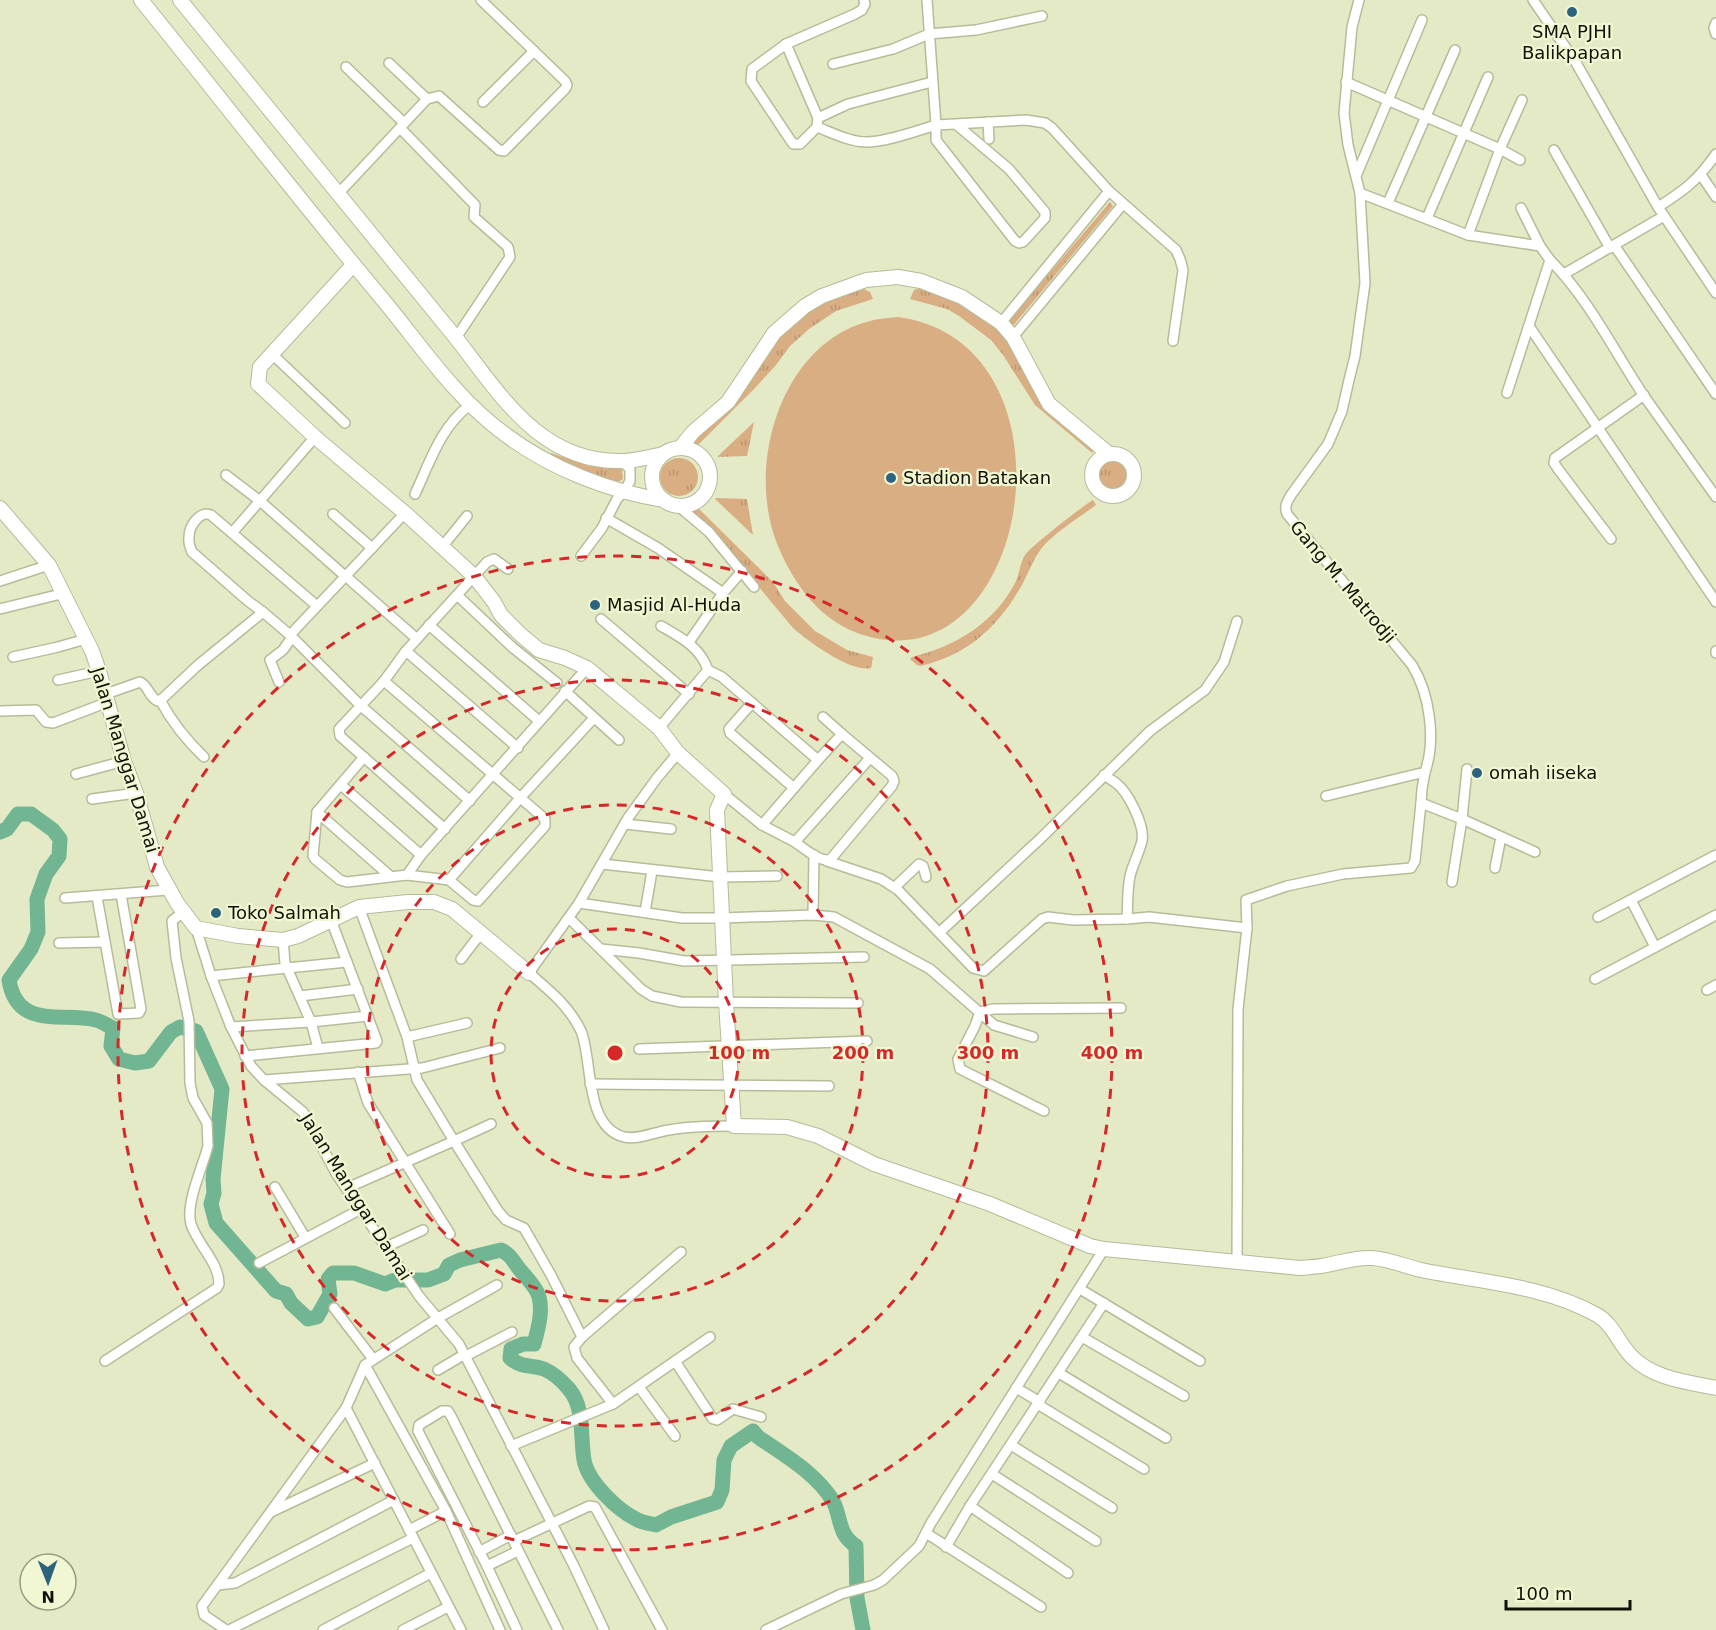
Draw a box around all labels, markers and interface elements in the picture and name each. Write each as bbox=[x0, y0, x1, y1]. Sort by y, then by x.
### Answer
marker: SMA PJHI Balikpapan bbox=[1565, 5, 1579, 19]
place label: SMA PJHI Balikpapan bbox=[1522, 21, 1622, 63]
place label: Stadion Batakan bbox=[903, 467, 1051, 488]
marker: Stadion Batakan bbox=[884, 471, 898, 485]
street label: Gang M. Matrodji bbox=[1286, 516, 1401, 647]
place label: Masjid Al-Huda bbox=[607, 594, 741, 615]
marker: Masjid Al-Huda bbox=[588, 598, 602, 612]
street label: Jalan Manggar Damai bbox=[87, 664, 164, 855]
place label: omah iiseka bbox=[1489, 762, 1597, 783]
marker: omah iiseka bbox=[1470, 766, 1484, 780]
place label: Toko Salmah bbox=[227, 902, 341, 923]
marker: Toko Salmah bbox=[209, 906, 223, 920]
text: 100 m bbox=[708, 1042, 770, 1063]
text: 200 m bbox=[832, 1042, 894, 1063]
text: 300 m bbox=[957, 1042, 1019, 1063]
text: 400 m bbox=[1081, 1042, 1143, 1063]
centre of rings bbox=[605, 1043, 625, 1063]
street label: Jalan Manggar Damai bbox=[296, 1109, 416, 1284]
north arrow bbox=[18, 1552, 78, 1612]
scale bar bbox=[1506, 1573, 1630, 1611]
text: 100 m bbox=[1515, 1583, 1573, 1604]
text: N bbox=[41, 1587, 55, 1606]

